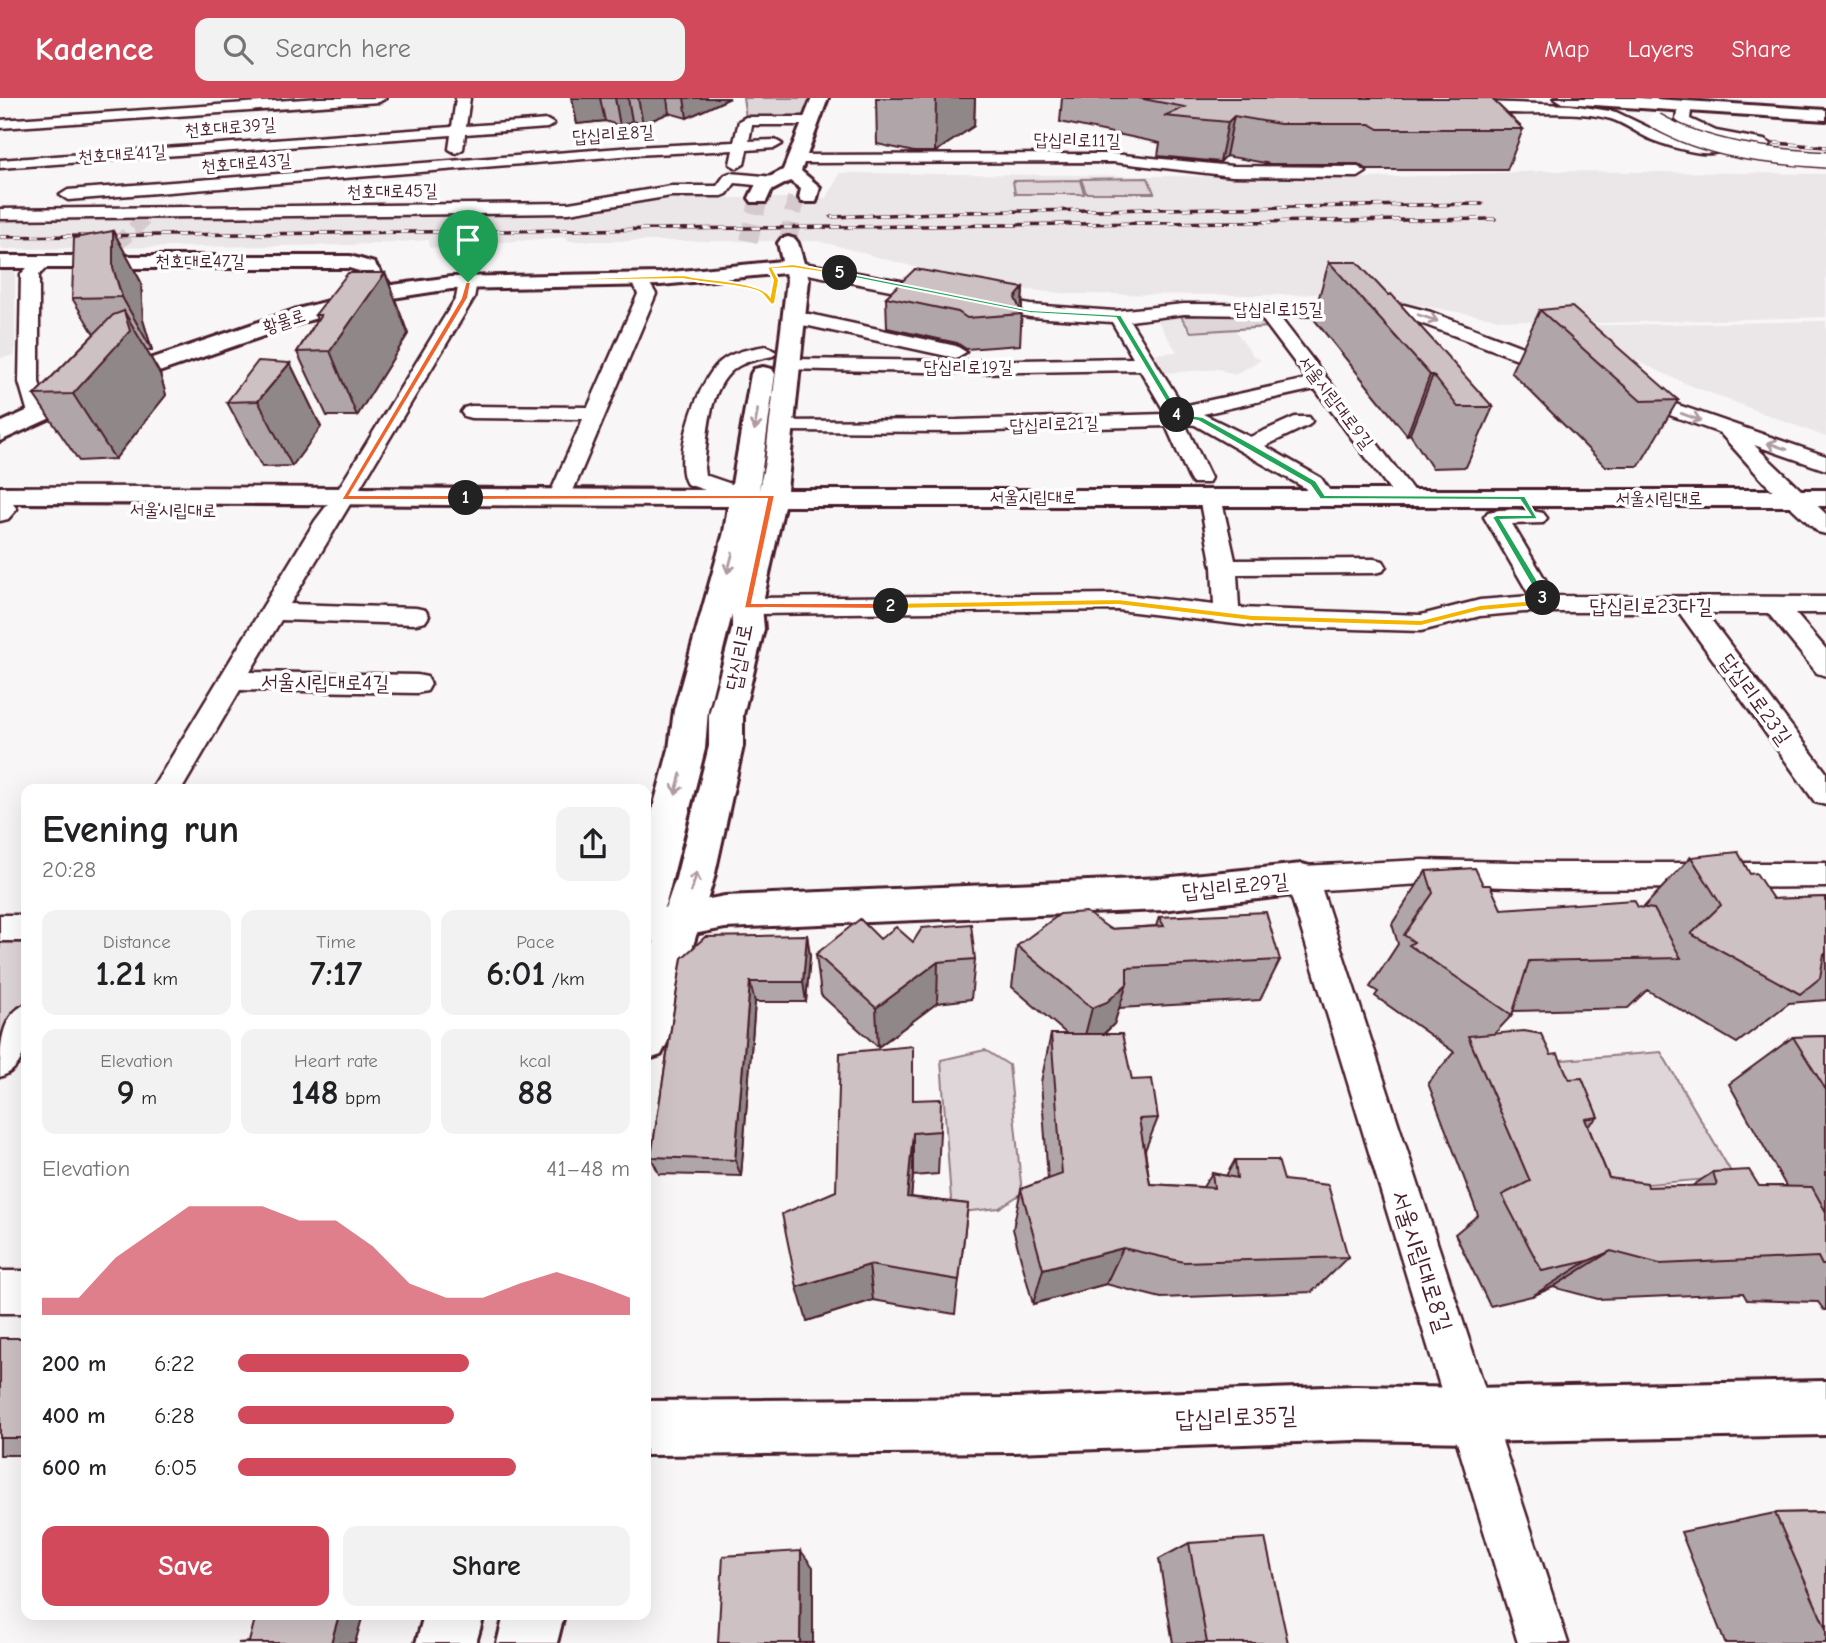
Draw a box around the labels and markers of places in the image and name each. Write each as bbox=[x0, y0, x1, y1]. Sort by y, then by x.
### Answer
pin bbox=[438, 210, 498, 282]
pin: 5 bbox=[822, 256, 858, 290]
pin: 4 bbox=[1160, 398, 1194, 432]
pin: 1 bbox=[448, 480, 484, 516]
pin: 3 bbox=[1526, 580, 1560, 616]
pin: 2 bbox=[874, 588, 908, 624]

